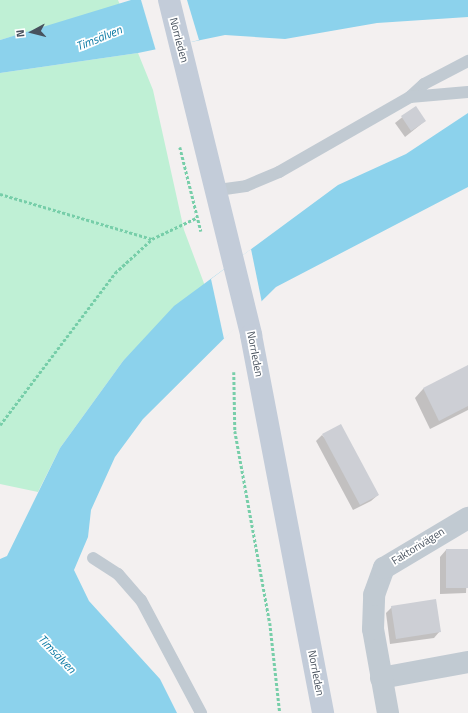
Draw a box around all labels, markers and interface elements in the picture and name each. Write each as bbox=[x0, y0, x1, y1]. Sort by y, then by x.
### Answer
north arrow bbox=[12, 12, 52, 52]
street label: Norrleden bbox=[167, 16, 191, 64]
water label: Timsälven bbox=[74, 22, 124, 54]
text: N bbox=[12, 29, 28, 38]
street label: Norrleden bbox=[244, 330, 266, 378]
street label: Faktorivägen bbox=[389, 525, 447, 567]
water label: Timsälven bbox=[35, 632, 79, 676]
street label: Norrleden bbox=[305, 649, 327, 697]

